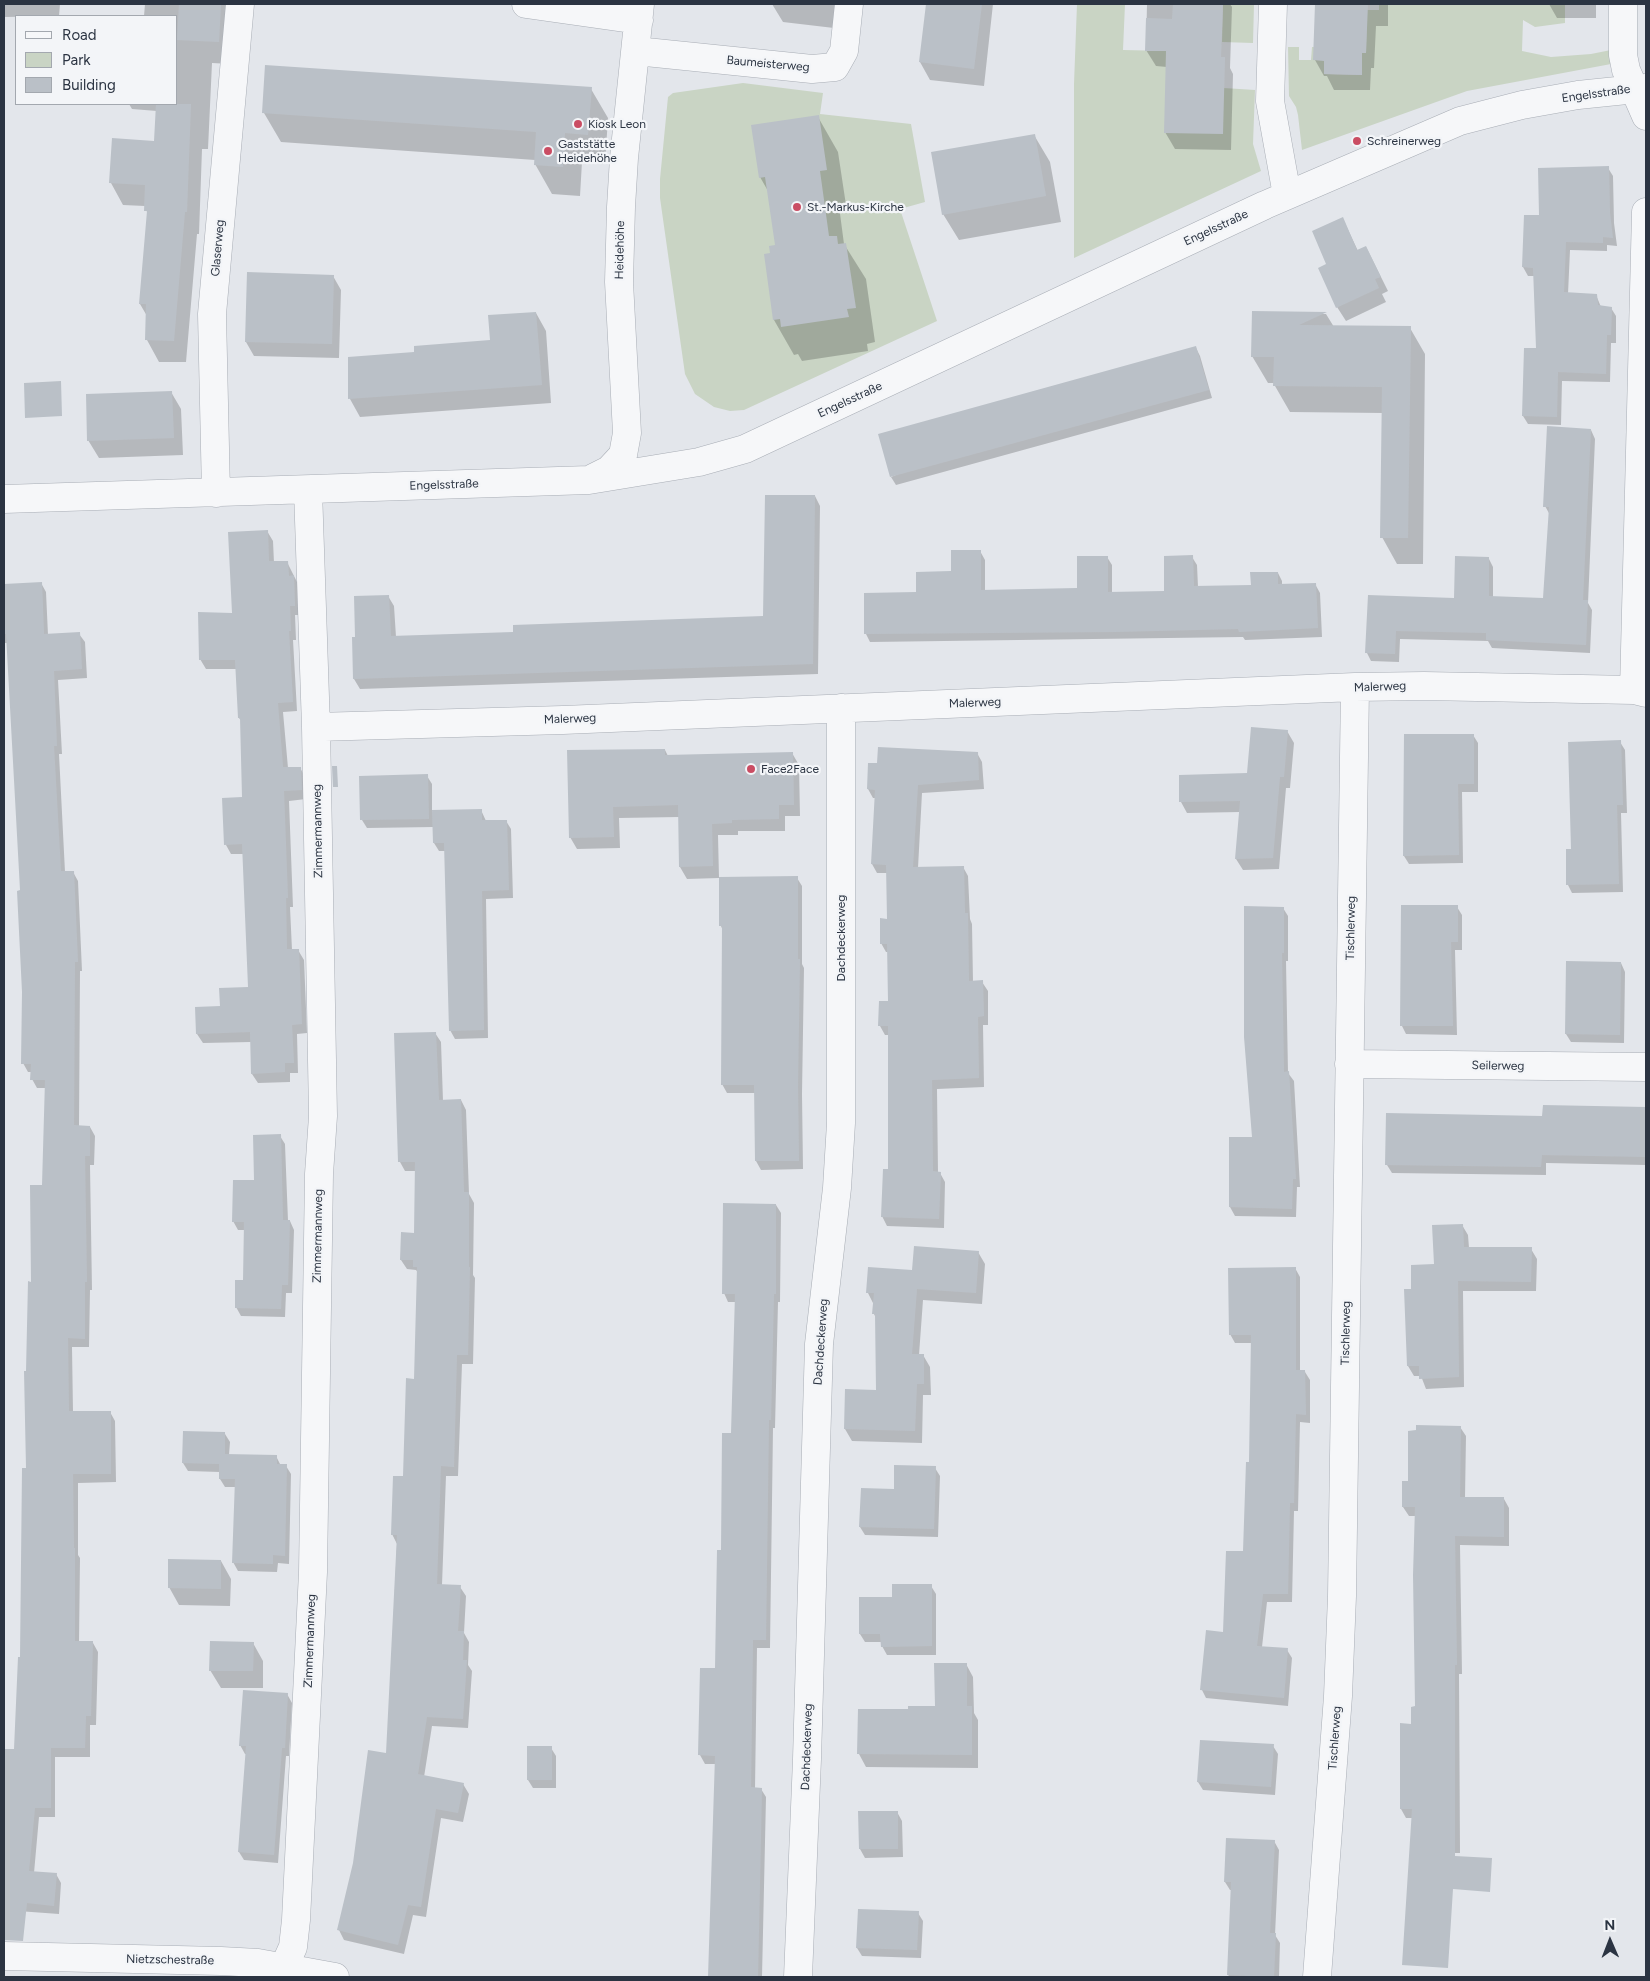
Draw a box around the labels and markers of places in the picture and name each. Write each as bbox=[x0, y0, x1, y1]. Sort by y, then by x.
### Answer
place label: Kiosk Leon bbox=[588, 117, 646, 131]
marker: Kiosk Leon bbox=[572, 118, 584, 130]
place label: Schreinerweg bbox=[1367, 134, 1441, 148]
marker: Schreinerweg bbox=[1351, 135, 1363, 147]
place label: Gaststätte Heidehöhe bbox=[558, 137, 617, 165]
marker: Gaststätte Heidehöhe bbox=[542, 145, 554, 157]
place label: St.-Markus-Kirche bbox=[807, 200, 904, 214]
marker: St.-Markus-Kirche bbox=[791, 201, 803, 213]
place label: Face2Face bbox=[761, 762, 819, 776]
marker: Face2Face bbox=[745, 763, 757, 775]

